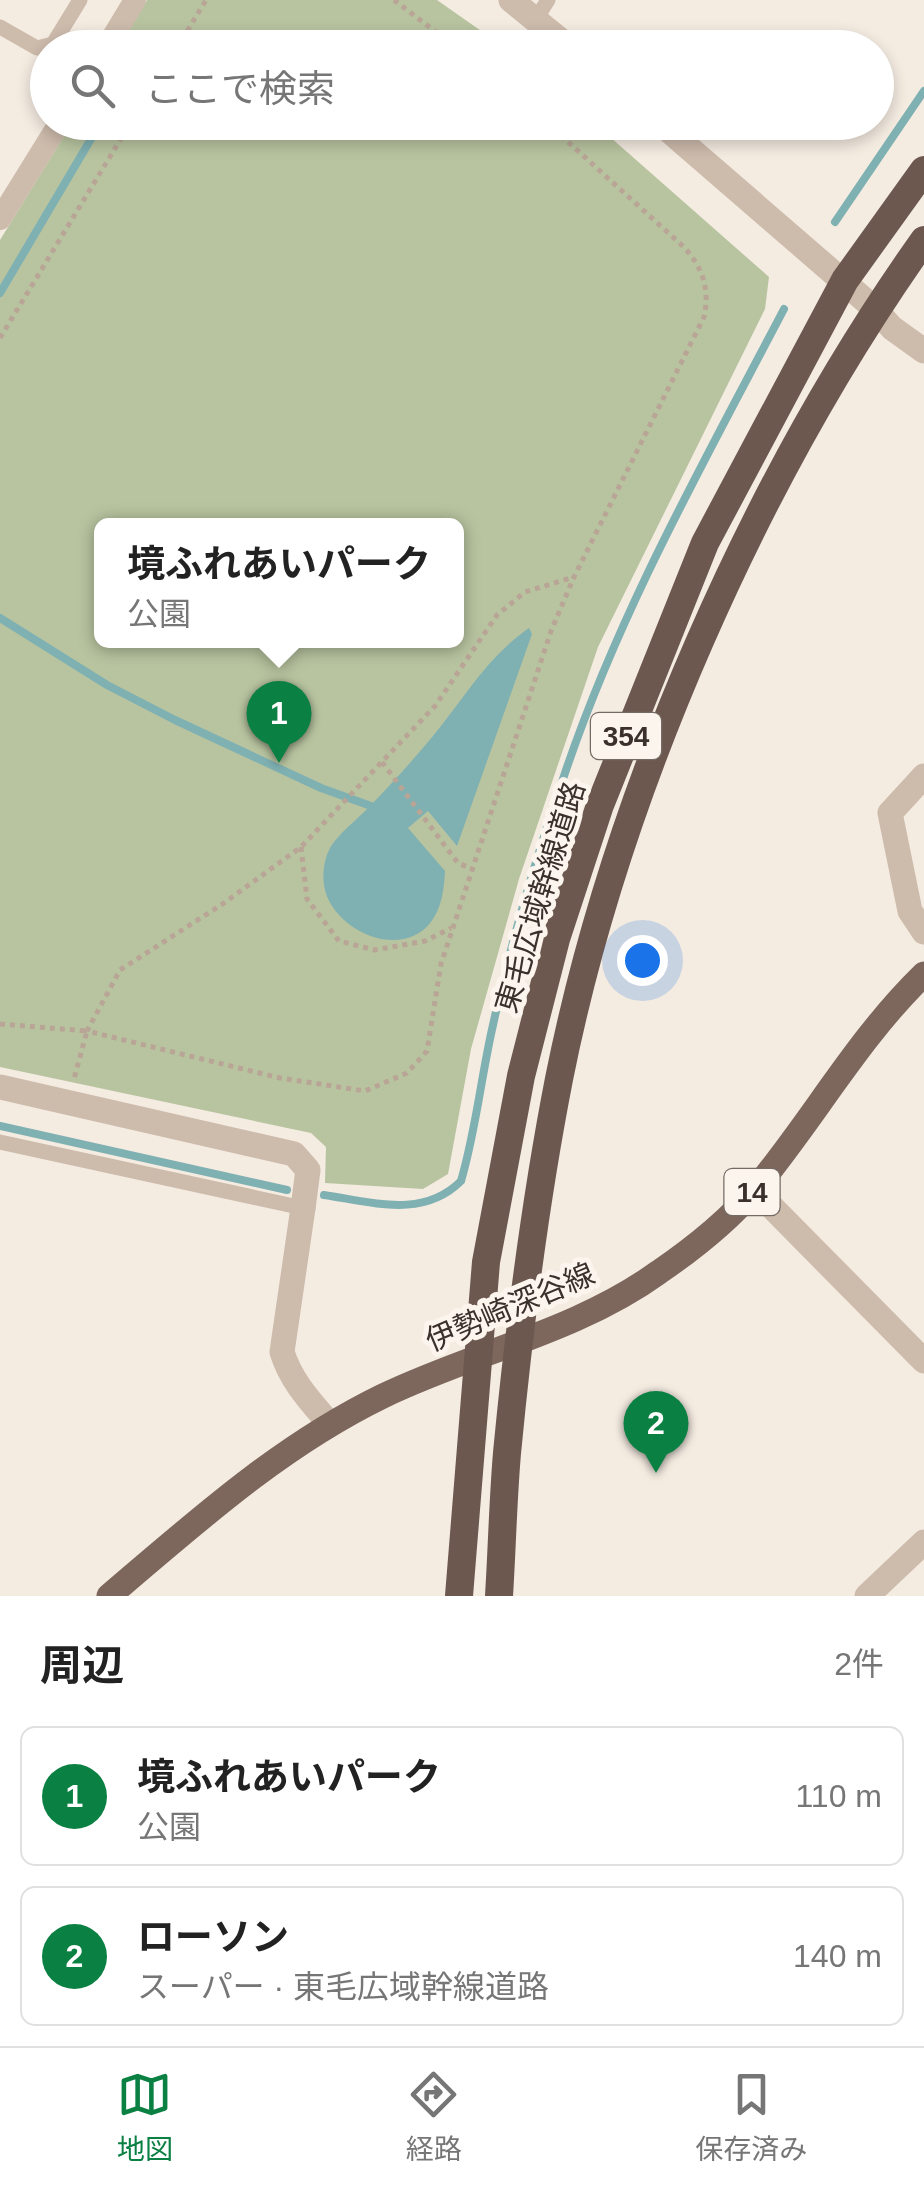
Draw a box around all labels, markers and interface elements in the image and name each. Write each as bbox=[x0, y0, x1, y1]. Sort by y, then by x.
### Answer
search box bbox=[30, 30, 894, 140]
icon: search bbox=[65, 58, 120, 113]
text: ここで検索 bbox=[145, 68, 335, 110]
popup bbox=[94, 518, 464, 648]
text: 境ふれあいパーク bbox=[127, 543, 431, 585]
text: 公園 bbox=[127, 596, 191, 632]
pin: 1 bbox=[246, 680, 312, 763]
road number: 354 bbox=[591, 713, 661, 759]
street label: 東毛広域幹線道路 bbox=[489, 777, 591, 1017]
your location bbox=[617, 935, 668, 986]
road number: 14 bbox=[724, 1169, 780, 1215]
street label: 伊勢崎深谷線 bbox=[421, 1257, 599, 1357]
pin: 2 bbox=[624, 1390, 688, 1473]
text: 周辺 bbox=[40, 1642, 124, 1689]
text: 2件 bbox=[834, 1646, 884, 1682]
text: 境ふれあいパーク bbox=[137, 1756, 441, 1798]
text: 1 bbox=[66, 1778, 83, 1814]
text: 110 m bbox=[795, 1778, 882, 1814]
text: 公園 bbox=[137, 1809, 201, 1845]
text: ローソン bbox=[137, 1916, 289, 1958]
text: 2 bbox=[66, 1938, 83, 1974]
text: 140 m bbox=[793, 1938, 882, 1974]
text: スーパー · 東毛広域幹線道路 bbox=[137, 1969, 549, 2005]
tab: 地図 bbox=[117, 2067, 173, 2167]
tab: 経路 bbox=[406, 2067, 462, 2167]
tab: 保存済み bbox=[695, 2067, 807, 2167]

